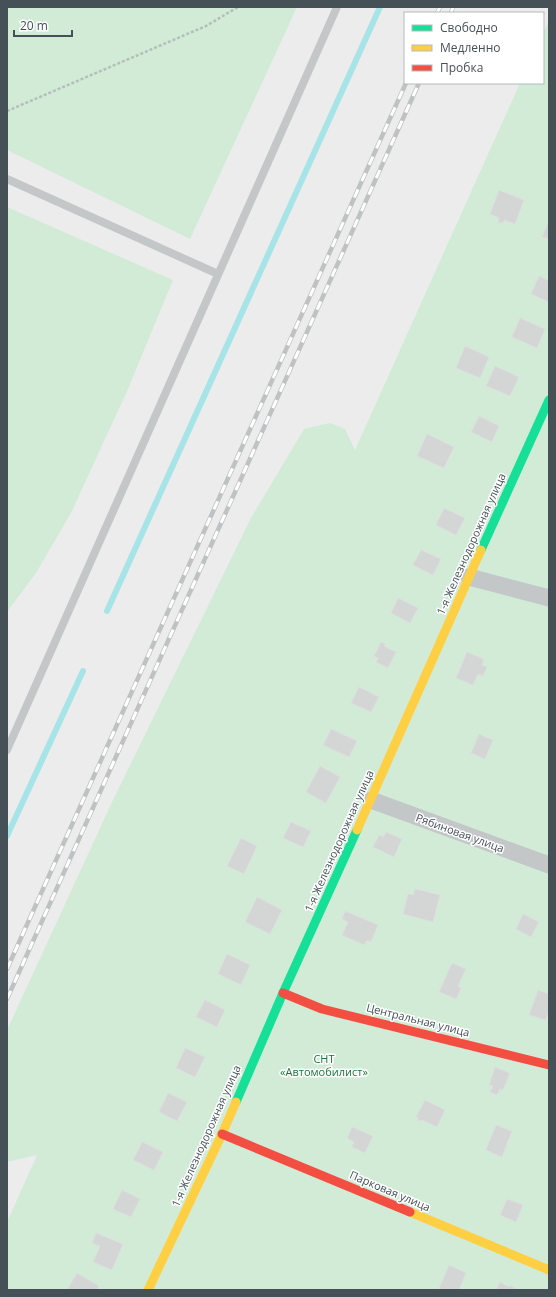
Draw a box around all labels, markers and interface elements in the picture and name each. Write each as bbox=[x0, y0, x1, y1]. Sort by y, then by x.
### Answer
scale bar bbox=[14, 12, 72, 38]
legend bbox=[404, 12, 544, 84]
text: 20 m bbox=[20, 17, 48, 34]
text: Свободно bbox=[440, 19, 498, 36]
text: Медленно bbox=[440, 39, 500, 56]
text: Пробка bbox=[440, 59, 483, 76]
street label: 1-я Железнодорожная улица bbox=[432, 471, 509, 617]
street label: 1-я Железнодорожная улица bbox=[300, 768, 377, 914]
street label: Рябиновая улица bbox=[414, 810, 506, 855]
street label: Центральная улица bbox=[365, 999, 471, 1040]
park label: СНТ «Автомобилист» bbox=[280, 1051, 369, 1079]
street label: 1-я Железнодорожная улица bbox=[167, 1063, 244, 1209]
street label: Парковая улица bbox=[348, 1167, 433, 1214]

